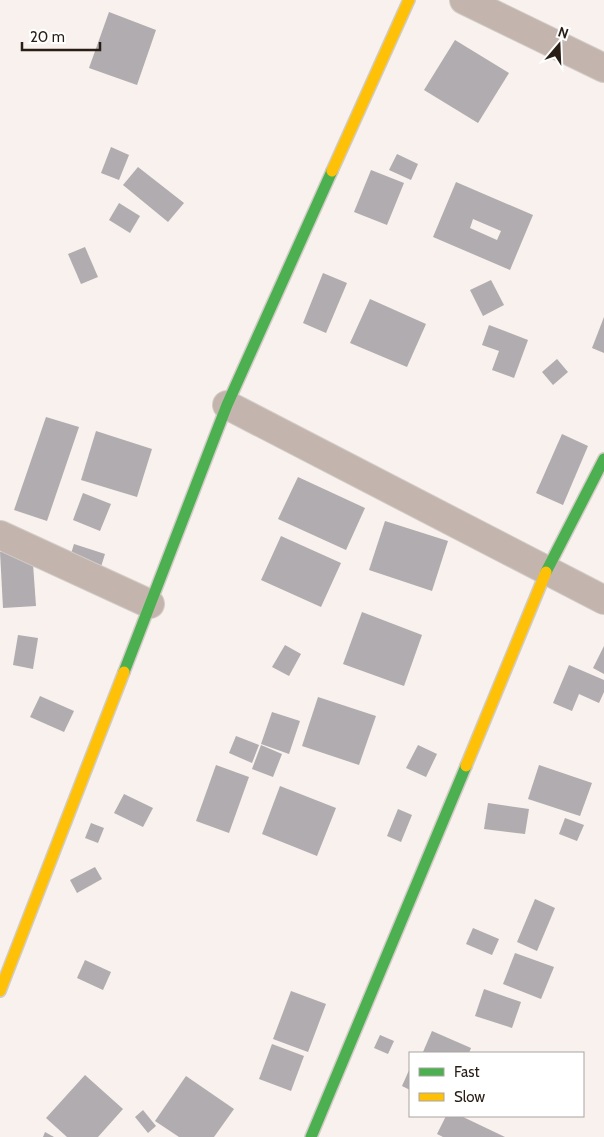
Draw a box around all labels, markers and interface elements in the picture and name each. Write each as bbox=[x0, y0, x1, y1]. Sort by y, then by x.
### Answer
scale bar bbox=[22, 20, 100, 52]
north arrow bbox=[534, 20, 584, 70]
text: N bbox=[556, 23, 571, 43]
text: 20 m bbox=[30, 28, 65, 46]
legend bbox=[409, 1052, 584, 1117]
text: Fast bbox=[454, 1063, 479, 1081]
text: Slow bbox=[454, 1088, 485, 1106]

